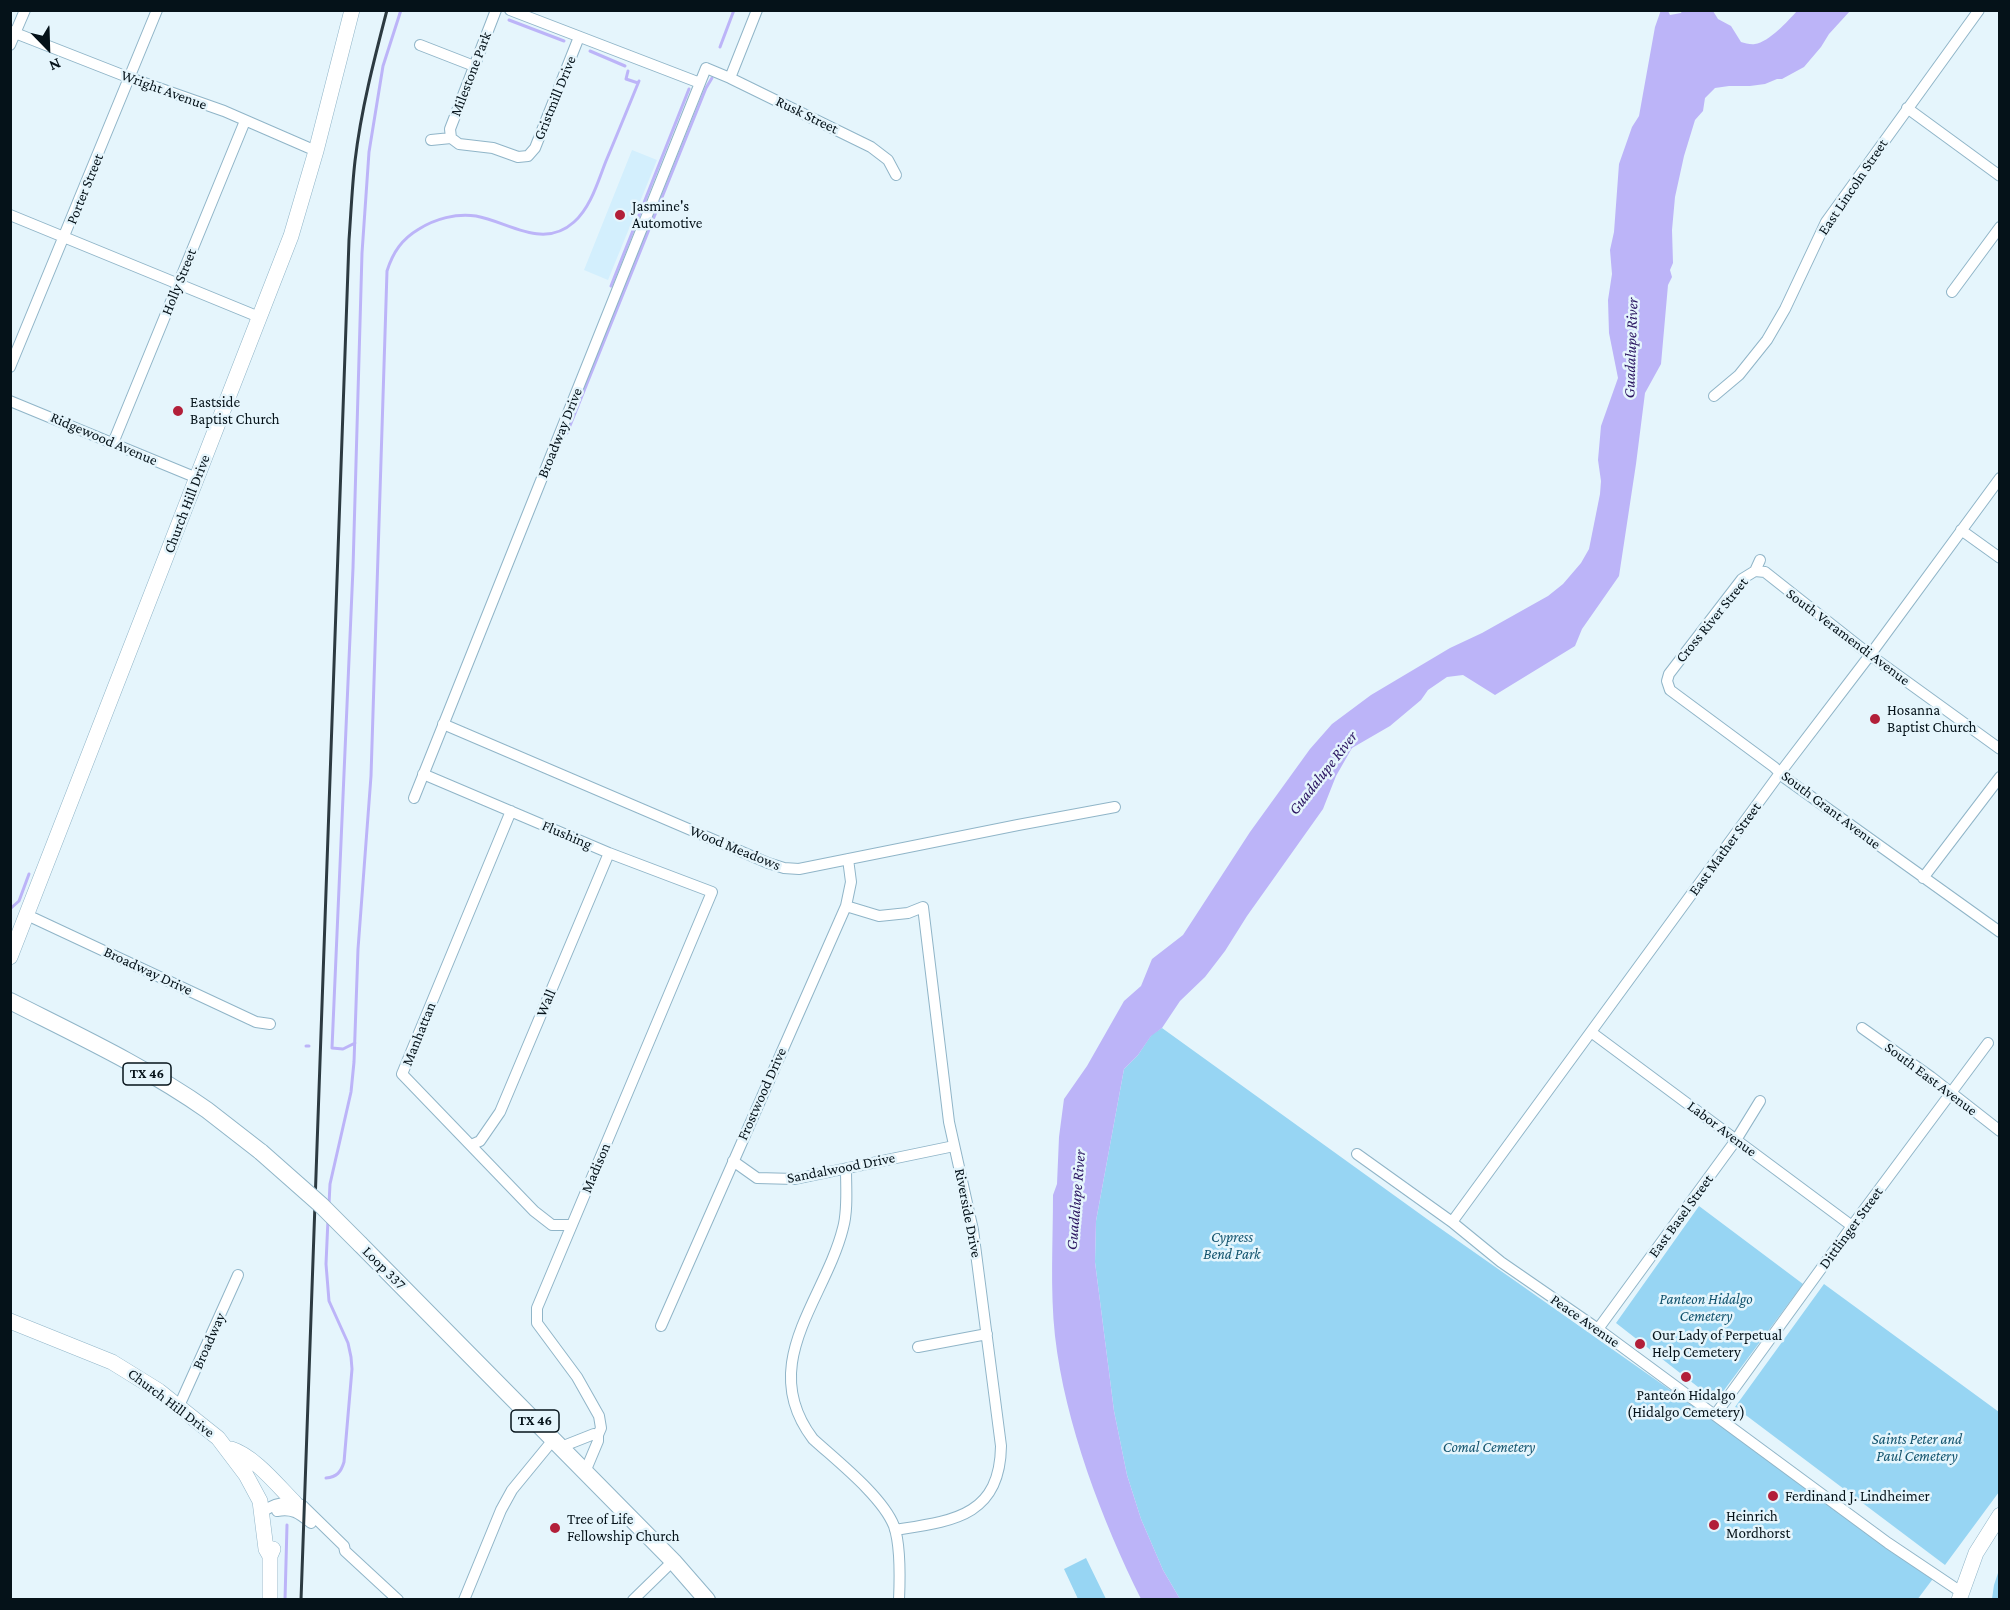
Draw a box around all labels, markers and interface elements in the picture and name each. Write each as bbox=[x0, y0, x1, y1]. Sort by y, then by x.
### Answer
north arrow bbox=[18, 18, 78, 78]
street label: Milestone Park bbox=[447, 29, 495, 119]
street label: Gristmill Drive bbox=[530, 53, 580, 143]
text: N bbox=[47, 55, 64, 75]
street label: Wright Avenue bbox=[119, 66, 209, 114]
street label: Rusk Street bbox=[773, 92, 841, 138]
street label: East Lincoln Street bbox=[1814, 136, 1892, 238]
street label: Porter Street bbox=[63, 151, 107, 227]
place label: Jasmine's Automotive bbox=[632, 197, 702, 232]
marker: Jasmine's Automotive bbox=[613, 208, 627, 222]
street label: Holly Street bbox=[158, 246, 200, 318]
water label: Guadalupe River bbox=[1620, 297, 1642, 399]
street label: Broadway Drive bbox=[534, 385, 586, 481]
place label: Eastside Baptist Church bbox=[190, 393, 280, 428]
marker: Eastside Baptist Church bbox=[171, 404, 185, 418]
street label: Ridgewood Avenue bbox=[48, 408, 160, 470]
street label: Church Hill Drive bbox=[160, 452, 214, 556]
street label: Cross River Street bbox=[1672, 574, 1752, 666]
street label: South Veramendi Avenue bbox=[1783, 585, 1913, 689]
place label: Hosanna Baptist Church bbox=[1887, 701, 1977, 736]
marker: Hosanna Baptist Church bbox=[1868, 712, 1882, 726]
water label: Guadalupe River bbox=[1284, 727, 1362, 819]
street label: South Grant Avenue bbox=[1778, 767, 1884, 853]
street label: East Mather Street bbox=[1685, 799, 1765, 899]
street label: Flushing bbox=[539, 816, 595, 854]
street label: Wood Meadows bbox=[687, 822, 783, 874]
street label: Broadway Drive bbox=[101, 943, 195, 999]
street label: Wall bbox=[532, 987, 560, 1019]
street label: Manhattan bbox=[398, 999, 440, 1069]
street label: South East Avenue bbox=[1881, 1038, 1981, 1120]
street label: Frostwood Drive bbox=[734, 1045, 790, 1143]
road number: TX 46 bbox=[123, 1063, 171, 1085]
street label: Labor Avenue bbox=[1684, 1097, 1760, 1161]
street label: Madison bbox=[577, 1140, 615, 1196]
street label: Sandalwood Drive bbox=[785, 1149, 897, 1187]
water label: Guadalupe River bbox=[1062, 1149, 1090, 1251]
street label: Riverside Drive bbox=[951, 1167, 985, 1259]
street label: East Basel Street bbox=[1645, 1171, 1717, 1261]
street label: Dittlinger Street bbox=[1815, 1184, 1887, 1272]
park label: Cypress Bend Park bbox=[1203, 1228, 1261, 1263]
street label: Loop 337 bbox=[359, 1243, 409, 1293]
park label: Panteon Hidalgo Cemetery bbox=[1659, 1290, 1753, 1325]
street label: Peace Avenue bbox=[1547, 1291, 1623, 1351]
street label: Broadway bbox=[189, 1310, 229, 1372]
place label: Our Lady of Perpetual Help Cemetery bbox=[1652, 1326, 1782, 1361]
marker: Our Lady of Perpetual Help Cemetery bbox=[1633, 1337, 1647, 1351]
street label: Church Hill Drive bbox=[124, 1365, 218, 1441]
marker: Panteón Hidalgo (Hidalgo Cemetery) bbox=[1679, 1370, 1693, 1384]
place label: Panteón Hidalgo (Hidalgo Cemetery) bbox=[1627, 1386, 1745, 1421]
road number: TX 46 bbox=[511, 1410, 559, 1432]
park label: Saints Peter and Paul Cemetery bbox=[1872, 1430, 1962, 1465]
park label: Comal Cemetery bbox=[1443, 1438, 1535, 1456]
place label: Ferdinand J. Lindheimer bbox=[1785, 1487, 1930, 1505]
marker: Ferdinand J. Lindheimer bbox=[1766, 1489, 1780, 1503]
place label: Heinrich Mordhorst bbox=[1726, 1507, 1790, 1542]
place label: Tree of Life Fellowship Church bbox=[567, 1510, 680, 1545]
marker: Heinrich Mordhorst bbox=[1707, 1518, 1721, 1532]
marker: Tree of Life Fellowship Church bbox=[548, 1521, 562, 1535]

